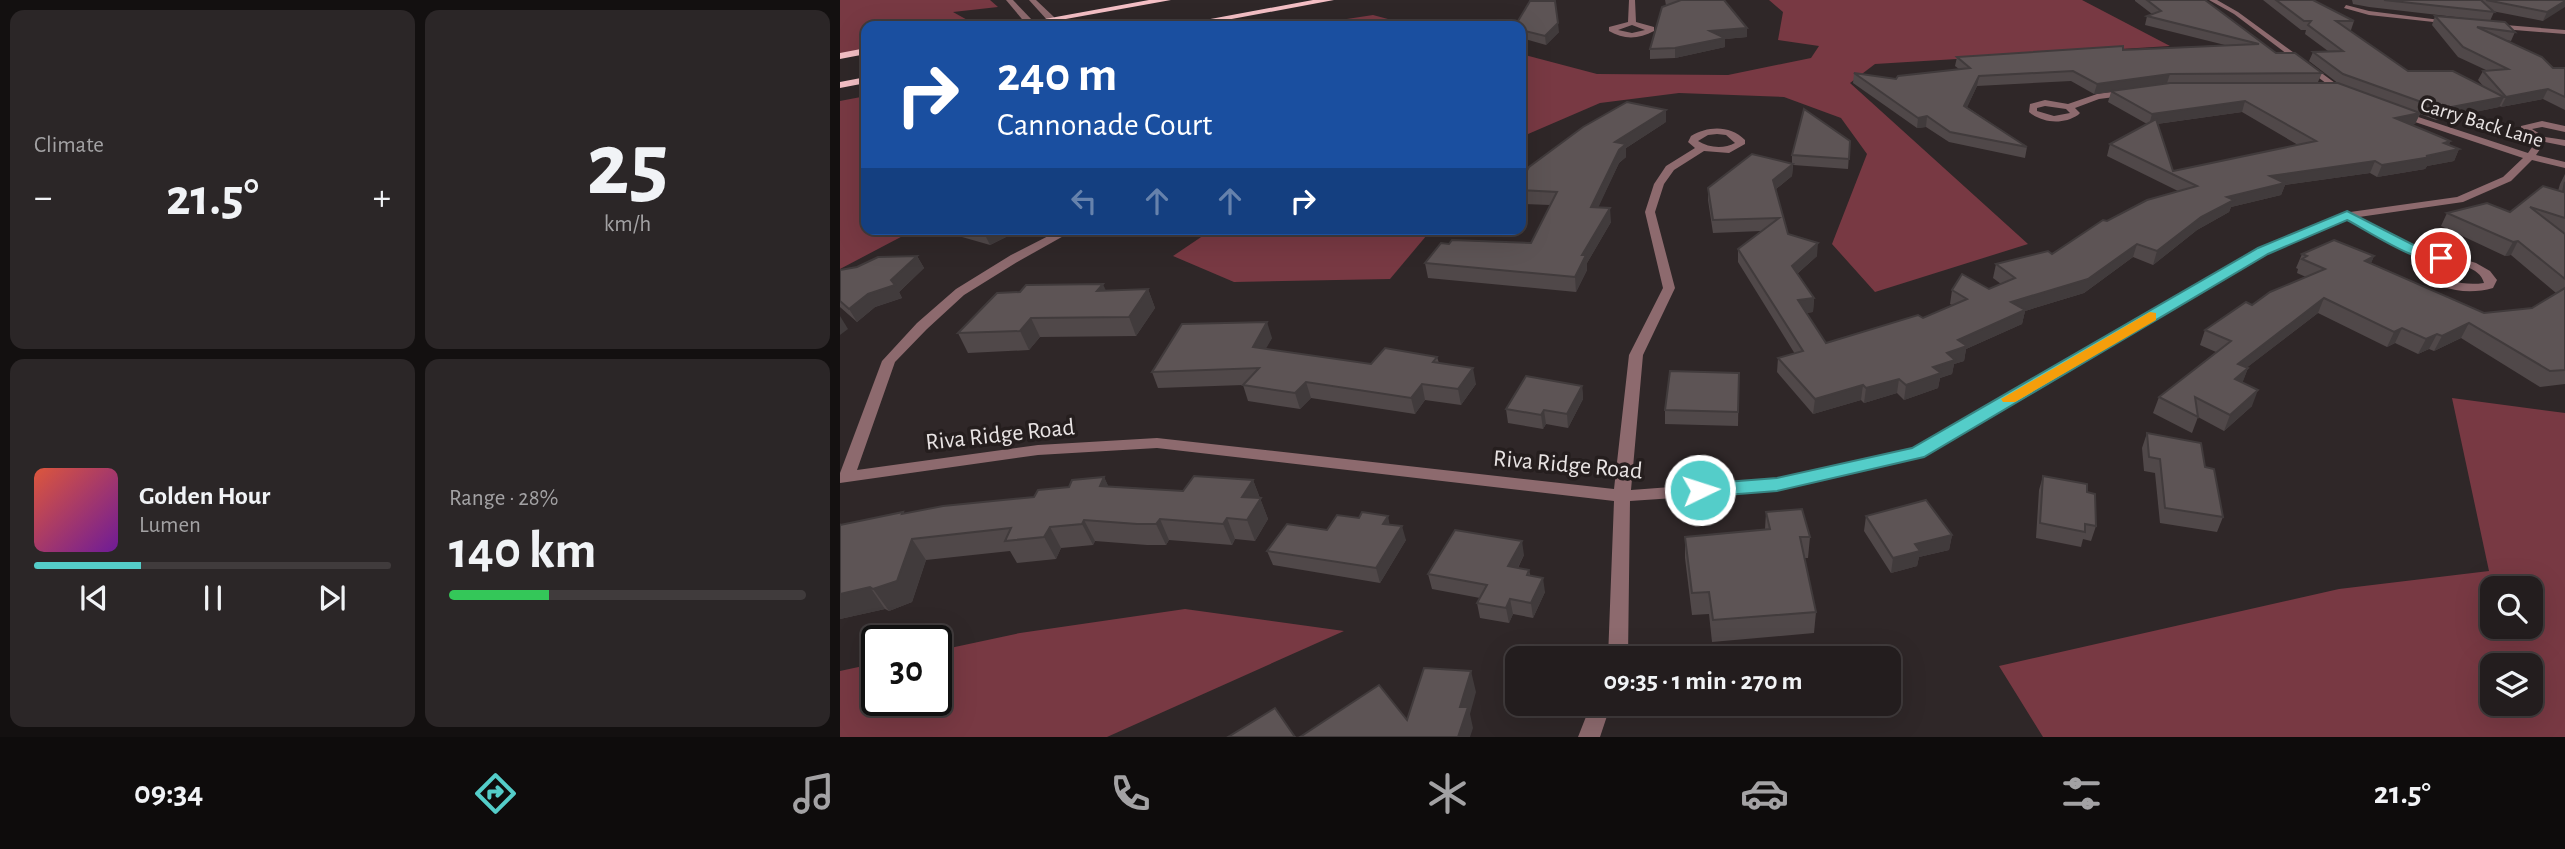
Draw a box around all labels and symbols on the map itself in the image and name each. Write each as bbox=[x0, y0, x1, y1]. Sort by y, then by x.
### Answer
street label: Carry Back Lane bbox=[2418, 94, 2546, 151]
pin bbox=[2411, 228, 2471, 288]
street label: Riva Ridge Road bbox=[924, 415, 1076, 455]
street label: Riva Ridge Road bbox=[1492, 447, 1644, 483]
position arrow bbox=[1663, 453, 1737, 527]
speed limit sign: 30 bbox=[861, 625, 952, 716]

